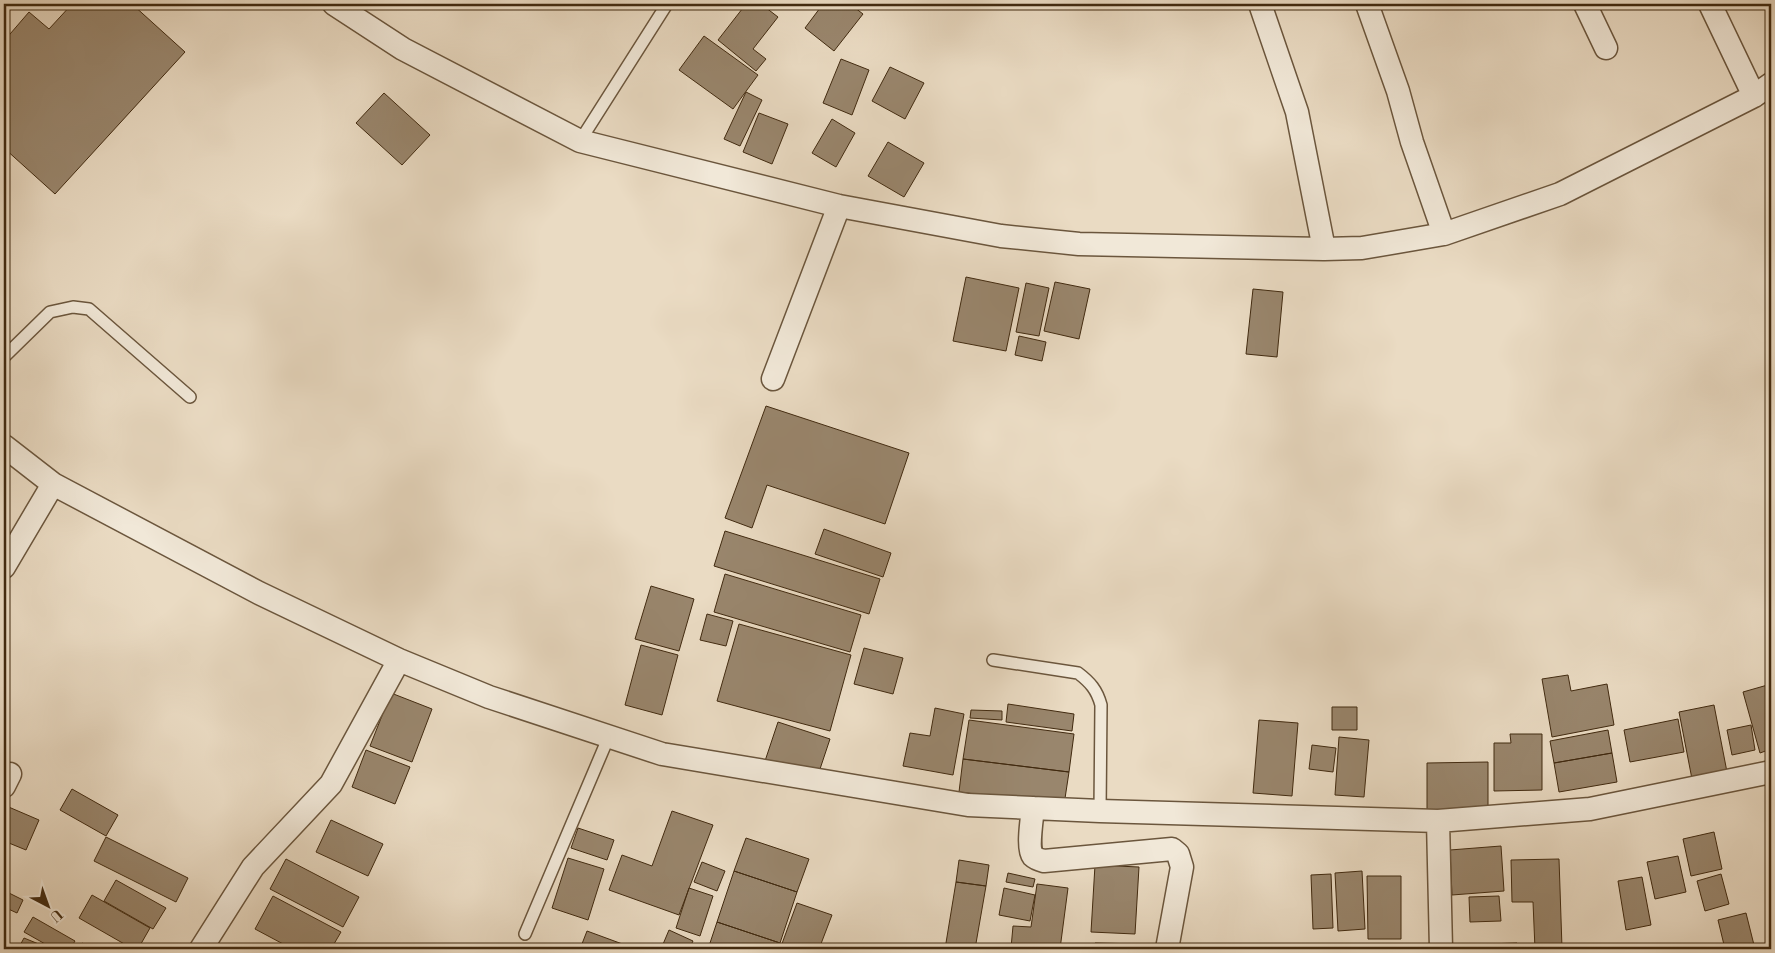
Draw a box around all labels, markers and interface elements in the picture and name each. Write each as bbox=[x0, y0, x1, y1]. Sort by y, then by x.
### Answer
north arrow bbox=[22, 880, 72, 930]
text: U bbox=[46, 905, 66, 926]

